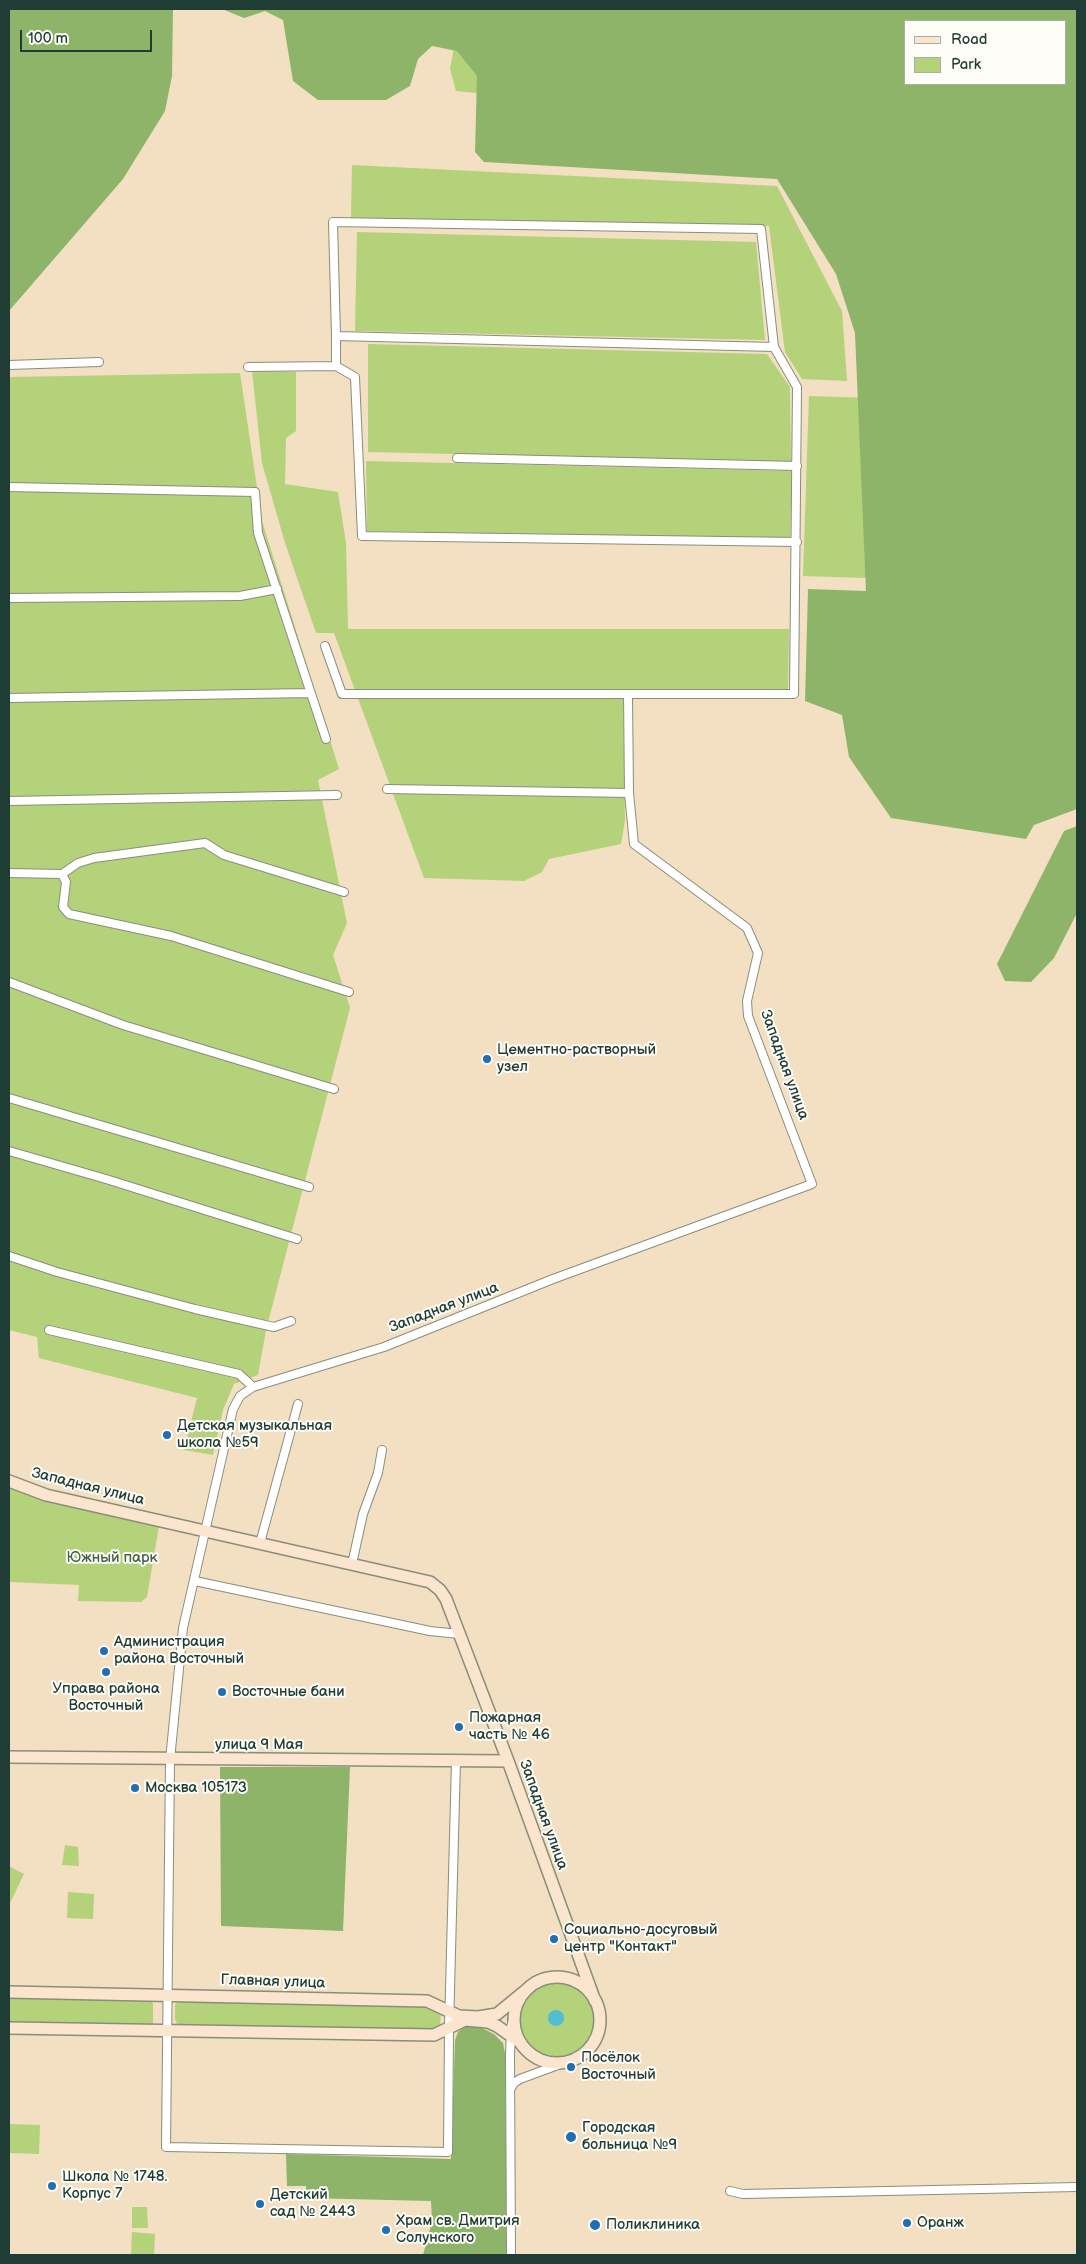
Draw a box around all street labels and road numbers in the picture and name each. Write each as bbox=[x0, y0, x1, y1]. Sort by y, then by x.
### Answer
street label: Западная улица bbox=[756, 1008, 812, 1122]
street label: Западная улица bbox=[387, 1279, 501, 1337]
street label: Западная улица bbox=[30, 1464, 146, 1510]
street label: улица 9 Мая bbox=[215, 1736, 303, 1754]
street label: Западная улица bbox=[515, 1758, 571, 1872]
street label: Главная улица bbox=[220, 1971, 326, 1993]

